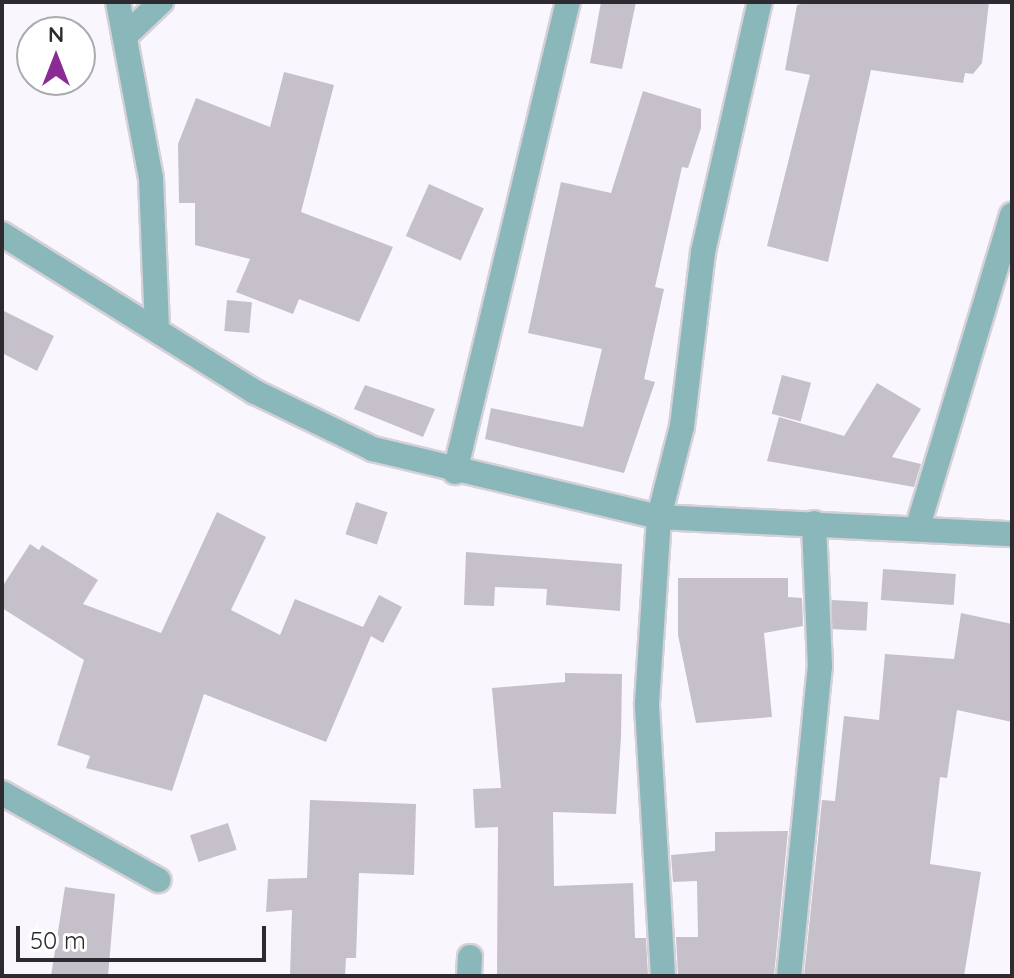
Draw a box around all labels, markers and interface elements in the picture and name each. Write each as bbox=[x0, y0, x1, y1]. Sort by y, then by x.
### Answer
north arrow bbox=[16, 16, 96, 96]
text: N bbox=[48, 20, 64, 48]
scale bar bbox=[20, 910, 270, 960]
text: 50 m bbox=[30, 925, 86, 955]

